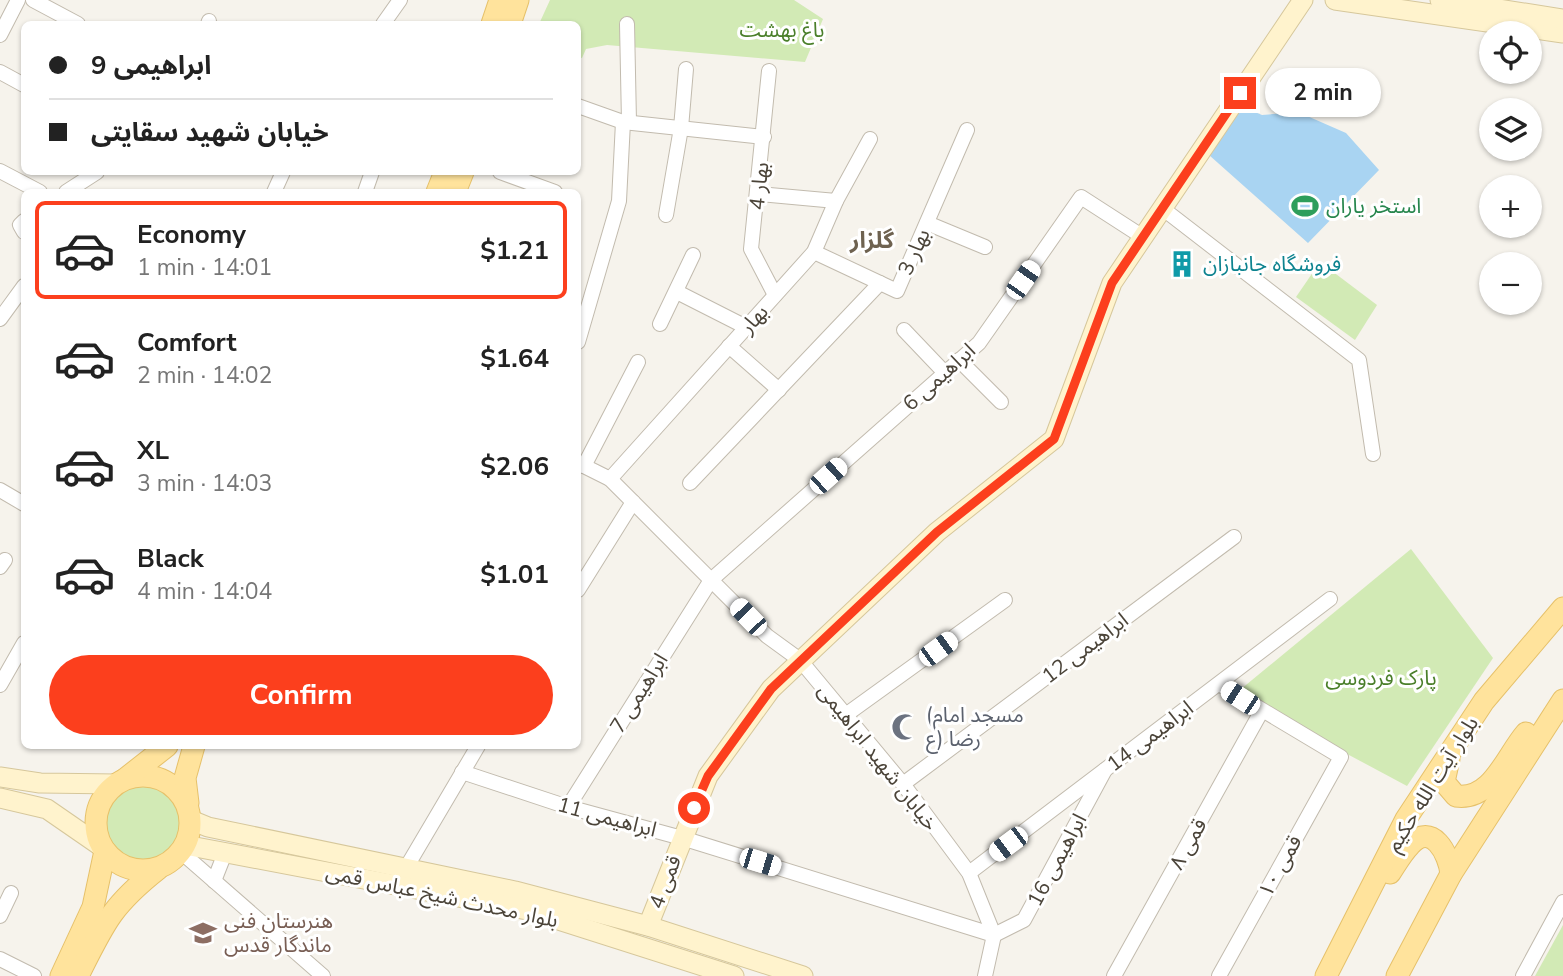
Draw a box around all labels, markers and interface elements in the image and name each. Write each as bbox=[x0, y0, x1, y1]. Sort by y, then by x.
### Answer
park label: باغ بهشت bbox=[740, 16, 824, 45]
map controls bbox=[1479, 21, 1542, 315]
button: locate bbox=[1479, 21, 1542, 84]
text: ابراهیمی 9 bbox=[91, 48, 211, 83]
callout: 2 min bbox=[1264, 68, 1380, 118]
route end bbox=[1224, 77, 1256, 109]
text: 2 min bbox=[1293, 77, 1353, 108]
button: layers bbox=[1479, 98, 1542, 161]
text: خیابان شهید سقایتی bbox=[91, 115, 329, 150]
street label: بهار 4 bbox=[743, 161, 775, 211]
button: + bbox=[1479, 175, 1542, 238]
sports icon: استخر یاران bbox=[1290, 191, 1320, 221]
place label: استخر یاران bbox=[1326, 192, 1421, 220]
text: Economy bbox=[137, 217, 246, 252]
icon: car bbox=[53, 219, 116, 282]
street label: بهار 3 bbox=[891, 224, 937, 280]
district label: گلزار bbox=[849, 225, 894, 256]
text: $1.21 bbox=[480, 233, 549, 268]
building icon: فروشگاه جانبازان bbox=[1167, 249, 1197, 279]
place label: فروشگاه جانبازان bbox=[1203, 250, 1341, 278]
text: 1 min · 14:01 bbox=[137, 252, 272, 283]
button: − bbox=[1479, 252, 1542, 315]
car bbox=[1003, 257, 1044, 303]
street label: بهار bbox=[733, 298, 774, 340]
text: Comfort bbox=[137, 325, 237, 360]
icon: car bbox=[53, 327, 116, 390]
street label: ابراهیمی 6 bbox=[897, 337, 981, 417]
text: $1.64 bbox=[480, 341, 549, 376]
text: 2 min · 14:02 bbox=[137, 360, 272, 391]
text: XL bbox=[137, 433, 169, 468]
icon: car bbox=[53, 435, 116, 498]
text: $2.06 bbox=[480, 449, 549, 484]
car bbox=[806, 454, 851, 498]
text: 3 min · 14:03 bbox=[137, 468, 272, 499]
text: Black bbox=[137, 541, 204, 576]
icon: car bbox=[53, 543, 116, 606]
text: $1.01 bbox=[480, 557, 549, 592]
text: 4 min · 14:04 bbox=[137, 576, 272, 607]
car bbox=[726, 595, 771, 639]
street label: ابراهیمی 12 bbox=[1036, 606, 1134, 690]
car bbox=[915, 628, 962, 670]
street label: ابراهیمی 7 bbox=[604, 648, 674, 738]
button: Confirm bbox=[49, 655, 553, 735]
park label: پارک فردوسی bbox=[1325, 664, 1437, 692]
street label: خیابان شهید ابراهیمی bbox=[811, 677, 945, 837]
car bbox=[1217, 678, 1264, 718]
street label: ابراهیمی 14 bbox=[1101, 694, 1199, 778]
place label: (مسجد امام رضا (ع bbox=[926, 701, 1024, 754]
street label: بلوار آیت الله حکیم bbox=[1379, 711, 1486, 857]
mosque icon: (مسجد امام رضا (ع bbox=[890, 712, 920, 742]
street label: ابراهیمی 11 bbox=[554, 790, 660, 844]
route start bbox=[678, 792, 710, 824]
street label: ابراهیمی 16 bbox=[1021, 809, 1093, 911]
street label: قمی ۸ bbox=[1163, 813, 1213, 875]
car bbox=[985, 823, 1032, 865]
street label: قمی ۱۰ bbox=[1252, 830, 1308, 902]
car bbox=[737, 846, 784, 878]
street label: قمی 4 bbox=[642, 851, 688, 913]
street label: بلوار محدث شیخ عباس قمی bbox=[323, 858, 561, 935]
place label: هنرستان فنی ماندگار قدس bbox=[224, 907, 333, 959]
school or university icon: هنرستان فنی ماندگار قدس bbox=[188, 918, 218, 948]

